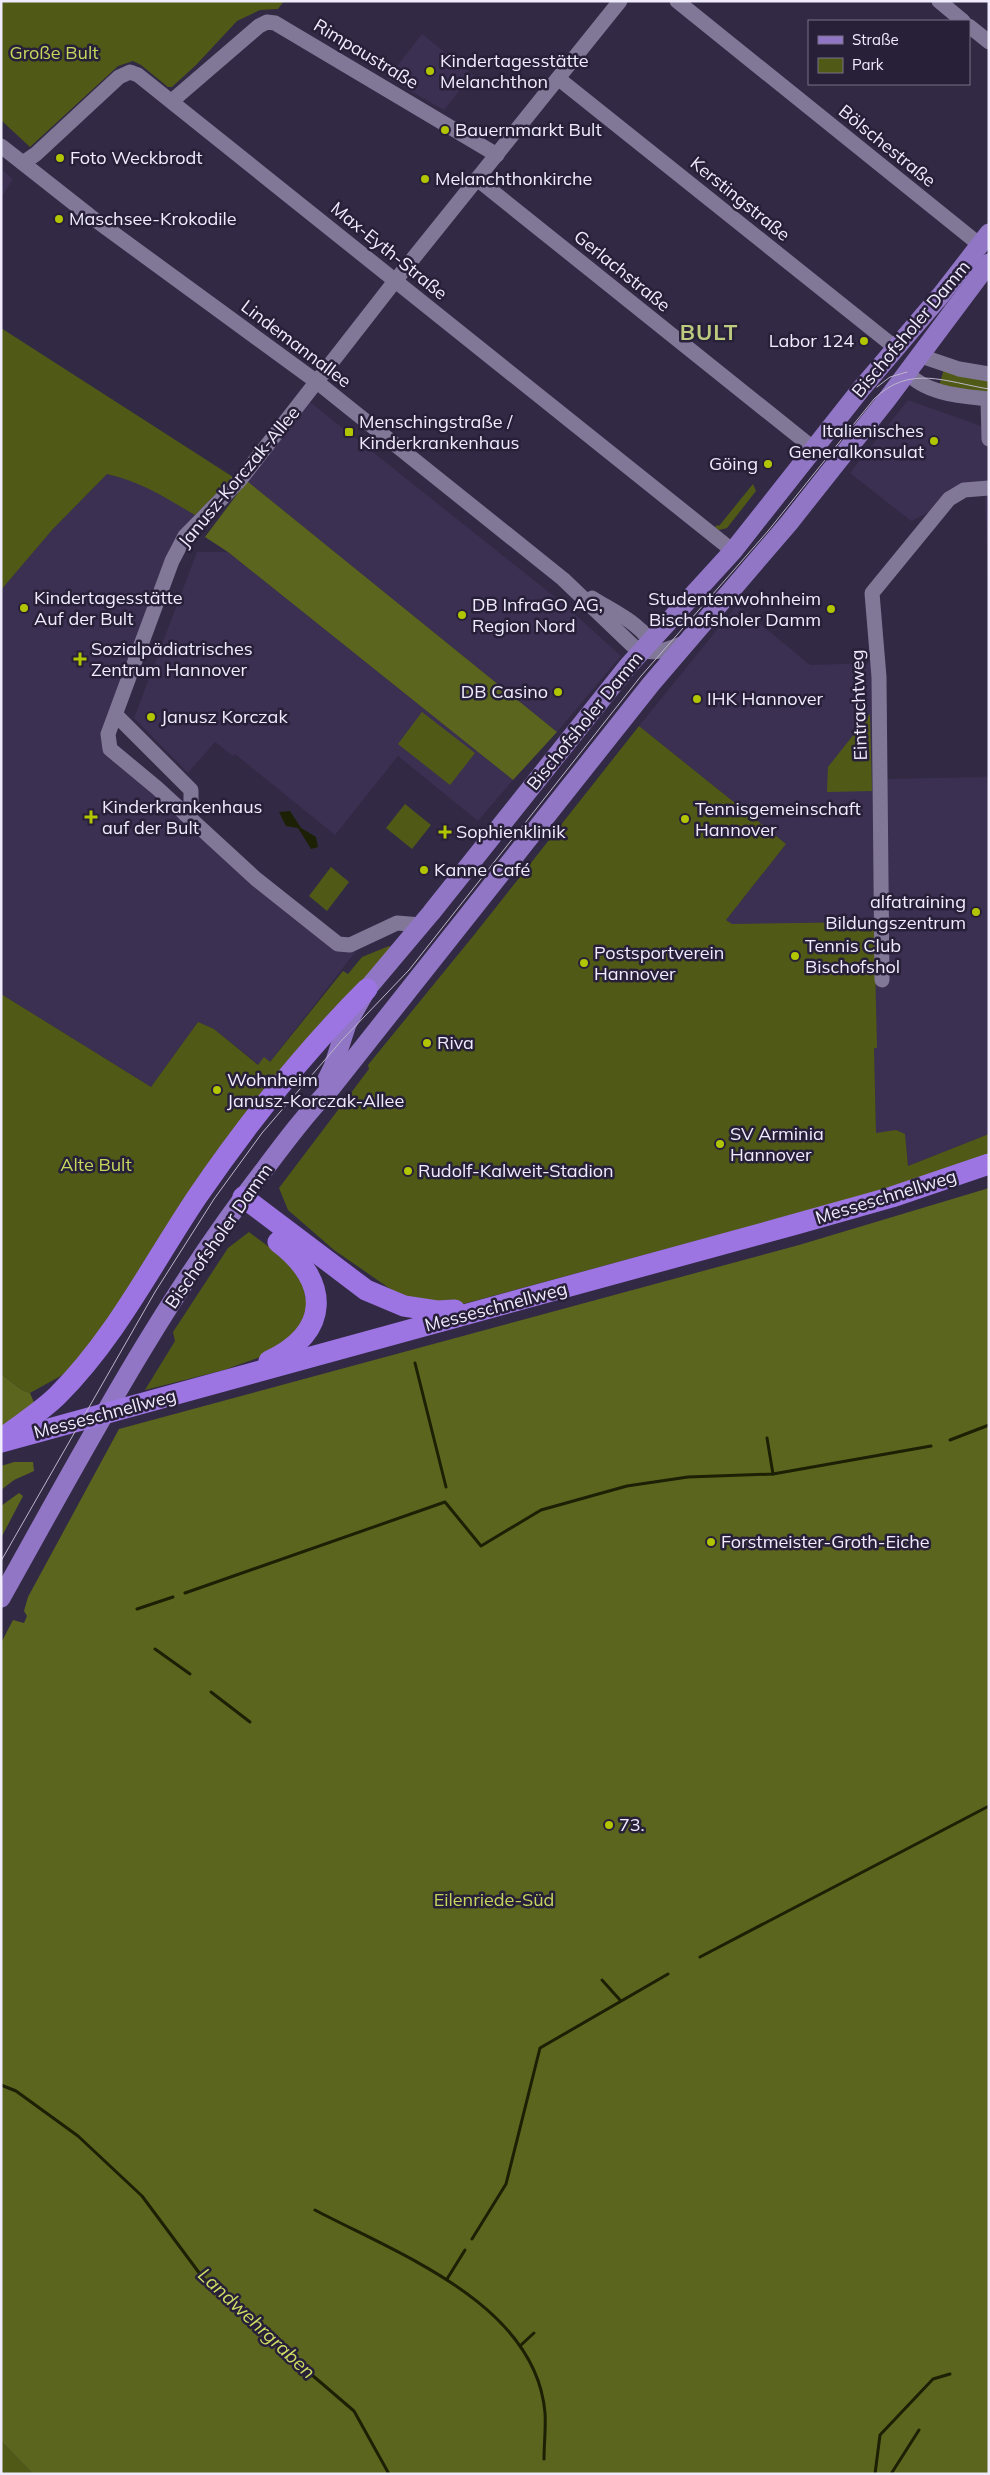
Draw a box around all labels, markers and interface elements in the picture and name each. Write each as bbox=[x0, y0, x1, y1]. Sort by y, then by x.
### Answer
street label: Rimpaustraße bbox=[310, 13, 423, 94]
legend bbox=[808, 20, 970, 85]
text: Straße bbox=[852, 30, 899, 49]
park label: Große Bult bbox=[10, 41, 98, 64]
place label: Kindertagesstätte Melanchthon bbox=[440, 49, 589, 93]
text: Park bbox=[852, 55, 884, 74]
marker: Kindertagesstätte Melanchthon bbox=[424, 65, 436, 77]
street label: Bölschestraße bbox=[834, 99, 941, 192]
place label: Bauernmarkt Bult bbox=[455, 118, 602, 141]
marker: Bauernmarkt Bult bbox=[439, 124, 451, 136]
place label: Foto Weckbrodt bbox=[70, 146, 203, 169]
street label: Kerstingstraße bbox=[686, 151, 795, 246]
marker: Foto Weckbrodt bbox=[54, 152, 66, 164]
place label: Melanchthonkirche bbox=[435, 167, 592, 190]
marker: Melanchthonkirche bbox=[419, 173, 431, 185]
street label: Max-Eyth-Straße bbox=[326, 197, 452, 305]
place label: Maschsee-Krokodile bbox=[69, 207, 237, 230]
marker: Maschsee-Krokodile bbox=[53, 213, 65, 225]
street label: Gerlachstraße bbox=[569, 225, 675, 317]
street label: Bischofsholer Damm bbox=[847, 255, 975, 402]
street label: Lindemannallee bbox=[237, 295, 356, 392]
district label: BULT bbox=[680, 318, 738, 346]
place label: Labor 124 bbox=[769, 329, 854, 352]
marker: Labor 124 bbox=[858, 335, 870, 347]
street label: Janusz-Korczak-Allee bbox=[173, 401, 304, 552]
place label: Menschingstraße / Kinderkrankenhaus bbox=[359, 410, 520, 454]
place label: Italienisches Generalkonsulat bbox=[789, 419, 924, 463]
marker: Menschingstraße / Kinderkrankenhaus bbox=[343, 426, 355, 438]
marker: Italienisches Generalkonsulat bbox=[928, 435, 940, 447]
place label: Göing bbox=[709, 452, 758, 475]
marker: Göing bbox=[762, 458, 774, 470]
place label: Kindertagesstätte Auf der Bult bbox=[34, 586, 183, 630]
place label: Studentenwohnheim Bischofsholer Damm bbox=[648, 587, 821, 631]
place label: DB InfraGO AG, Region Nord bbox=[472, 593, 603, 637]
marker: Kindertagesstätte Auf der Bult bbox=[18, 602, 30, 614]
marker: Studentenwohnheim Bischofsholer Damm bbox=[825, 603, 837, 615]
marker: DB InfraGO AG, Region Nord bbox=[456, 609, 468, 621]
place label: Sozialpädiatrisches Zentrum Hannover bbox=[91, 637, 253, 681]
street label: Bischofsholer Damm bbox=[522, 647, 648, 795]
street label: Eintrachtweg bbox=[845, 649, 872, 761]
marker: Sozialpädiatrisches Zentrum Hannover bbox=[73, 652, 87, 666]
place label: DB Casino bbox=[461, 680, 548, 703]
marker: DB Casino bbox=[552, 686, 564, 698]
place label: IHK Hannover bbox=[707, 687, 824, 710]
marker: IHK Hannover bbox=[691, 693, 703, 705]
place label: Janusz Korczak bbox=[161, 705, 288, 728]
marker: Janusz Korczak bbox=[145, 711, 157, 723]
place label: Kinderkrankenhaus auf der Bult bbox=[102, 795, 263, 839]
place label: Tennisgemeinschaft Hannover bbox=[695, 797, 861, 841]
marker: Kinderkrankenhaus auf der Bult bbox=[84, 810, 98, 824]
marker: Tennisgemeinschaft Hannover bbox=[679, 813, 691, 825]
place label: Sophienklinik bbox=[456, 820, 566, 843]
marker: Sophienklinik bbox=[438, 825, 452, 839]
place label: Kanne Café bbox=[434, 858, 530, 881]
marker: Kanne Café bbox=[418, 864, 430, 876]
place label: alfatraining Bildungszentrum bbox=[825, 890, 966, 934]
marker: alfatraining Bildungszentrum bbox=[970, 906, 982, 918]
place label: Tennis Club Bischofshol bbox=[805, 934, 901, 978]
place label: Postsportverein Hannover bbox=[594, 941, 724, 985]
marker: Tennis Club Bischofshol bbox=[789, 950, 801, 962]
marker: Postsportverein Hannover bbox=[578, 957, 590, 969]
place label: Riva bbox=[437, 1031, 474, 1054]
marker: Riva bbox=[421, 1037, 433, 1049]
place label: Wohnheim Janusz-Korczak-Allee bbox=[227, 1068, 404, 1112]
marker: Wohnheim Janusz-Korczak-Allee bbox=[211, 1084, 223, 1096]
place label: SV Arminia Hannover bbox=[730, 1122, 824, 1166]
marker: SV Arminia Hannover bbox=[714, 1138, 726, 1150]
park label: Alte Bult bbox=[60, 1153, 132, 1176]
street label: Bischofsholer Damm bbox=[160, 1159, 277, 1313]
place label: Rudolf-Kalweit-Stadion bbox=[418, 1159, 614, 1182]
street label: Messeschnellweg bbox=[813, 1164, 959, 1229]
marker: Rudolf-Kalweit-Stadion bbox=[402, 1165, 414, 1177]
street label: Messeschnellweg bbox=[422, 1276, 570, 1337]
street label: Messeschnellweg bbox=[31, 1383, 179, 1444]
place label: Forstmeister-Groth-Eiche bbox=[721, 1530, 930, 1553]
marker: Forstmeister-Groth-Eiche bbox=[705, 1536, 717, 1548]
place label: 73. bbox=[619, 1813, 645, 1836]
marker: 73. bbox=[603, 1819, 615, 1831]
park label: Eilenriede-Süd bbox=[434, 1888, 554, 1911]
water label: Landwehrgraben bbox=[193, 2263, 321, 2383]

